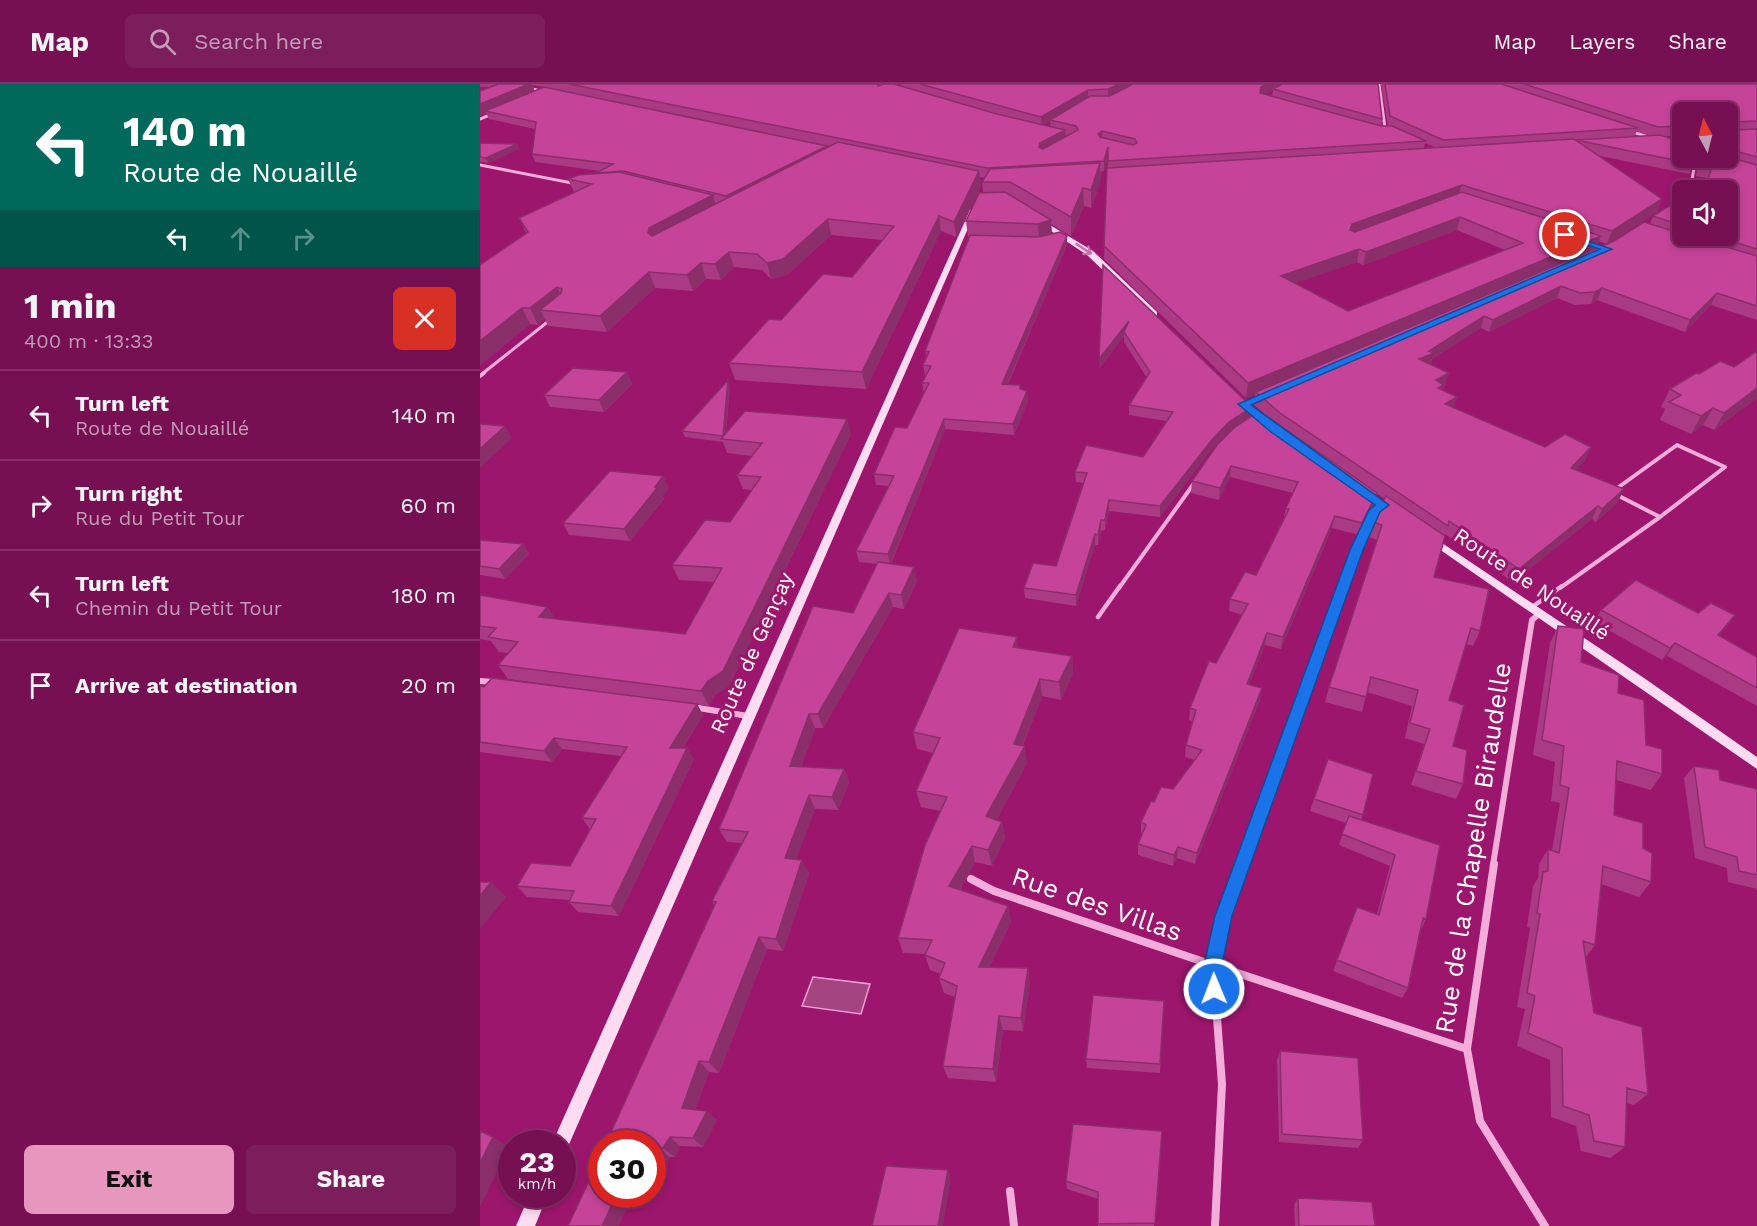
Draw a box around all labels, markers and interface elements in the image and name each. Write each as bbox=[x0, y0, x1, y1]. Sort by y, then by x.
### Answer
search box bbox=[125, 14, 545, 68]
text: Map bbox=[30, 25, 89, 58]
icon: search bbox=[146, 25, 179, 58]
text: Search here bbox=[194, 29, 323, 54]
text: Map bbox=[1493, 29, 1536, 54]
text: Layers bbox=[1569, 29, 1635, 54]
text: Share bbox=[1668, 29, 1727, 54]
north arrow bbox=[1672, 102, 1738, 168]
map controls bbox=[1672, 102, 1738, 246]
text: 140 m bbox=[123, 107, 247, 156]
icon: left bbox=[24, 108, 102, 186]
text: Route de Nouaillé bbox=[123, 157, 358, 189]
button: sound bbox=[1672, 180, 1738, 246]
pin bbox=[1539, 209, 1590, 260]
icon: arrive bbox=[1548, 218, 1581, 251]
icon: left bbox=[161, 222, 194, 255]
icon: ahead bbox=[224, 222, 257, 255]
icon: right bbox=[287, 222, 320, 255]
one-way arrow bbox=[1076, 243, 1092, 255]
text: 1 min bbox=[24, 285, 116, 327]
button: close bbox=[393, 287, 456, 350]
text: 400 m · 13:33 bbox=[24, 329, 153, 353]
text: Turn left bbox=[75, 391, 169, 416]
icon: left bbox=[24, 399, 57, 432]
text: 140 m bbox=[392, 403, 456, 428]
text: Route de Nouaillé bbox=[75, 416, 249, 440]
text: Turn right bbox=[75, 481, 182, 506]
icon: right bbox=[24, 489, 57, 522]
text: 60 m bbox=[400, 493, 456, 518]
text: Rue du Petit Tour bbox=[75, 506, 244, 530]
street label: Route de Nouaillé bbox=[1449, 522, 1615, 645]
street label: Route de Gençay bbox=[705, 568, 798, 737]
text: Turn left bbox=[75, 571, 169, 596]
icon: left bbox=[24, 579, 57, 612]
text: 180 m bbox=[392, 583, 456, 608]
text: Chemin du Petit Tour bbox=[75, 596, 282, 620]
street label: Rue de la Chapelle Biraudelle bbox=[1429, 661, 1517, 1035]
icon: arrive bbox=[24, 669, 57, 702]
text: Arrive at destination bbox=[75, 673, 298, 698]
text: 20 m bbox=[401, 673, 456, 698]
street label: Rue des Villas bbox=[1008, 861, 1186, 947]
position arrow bbox=[1182, 957, 1246, 1021]
speed limit sign: 30 bbox=[588, 1130, 666, 1208]
text: 23 bbox=[519, 1144, 555, 1179]
button: Exit bbox=[24, 1145, 234, 1214]
button: Share bbox=[246, 1145, 456, 1214]
text: km/h bbox=[518, 1175, 556, 1193]

